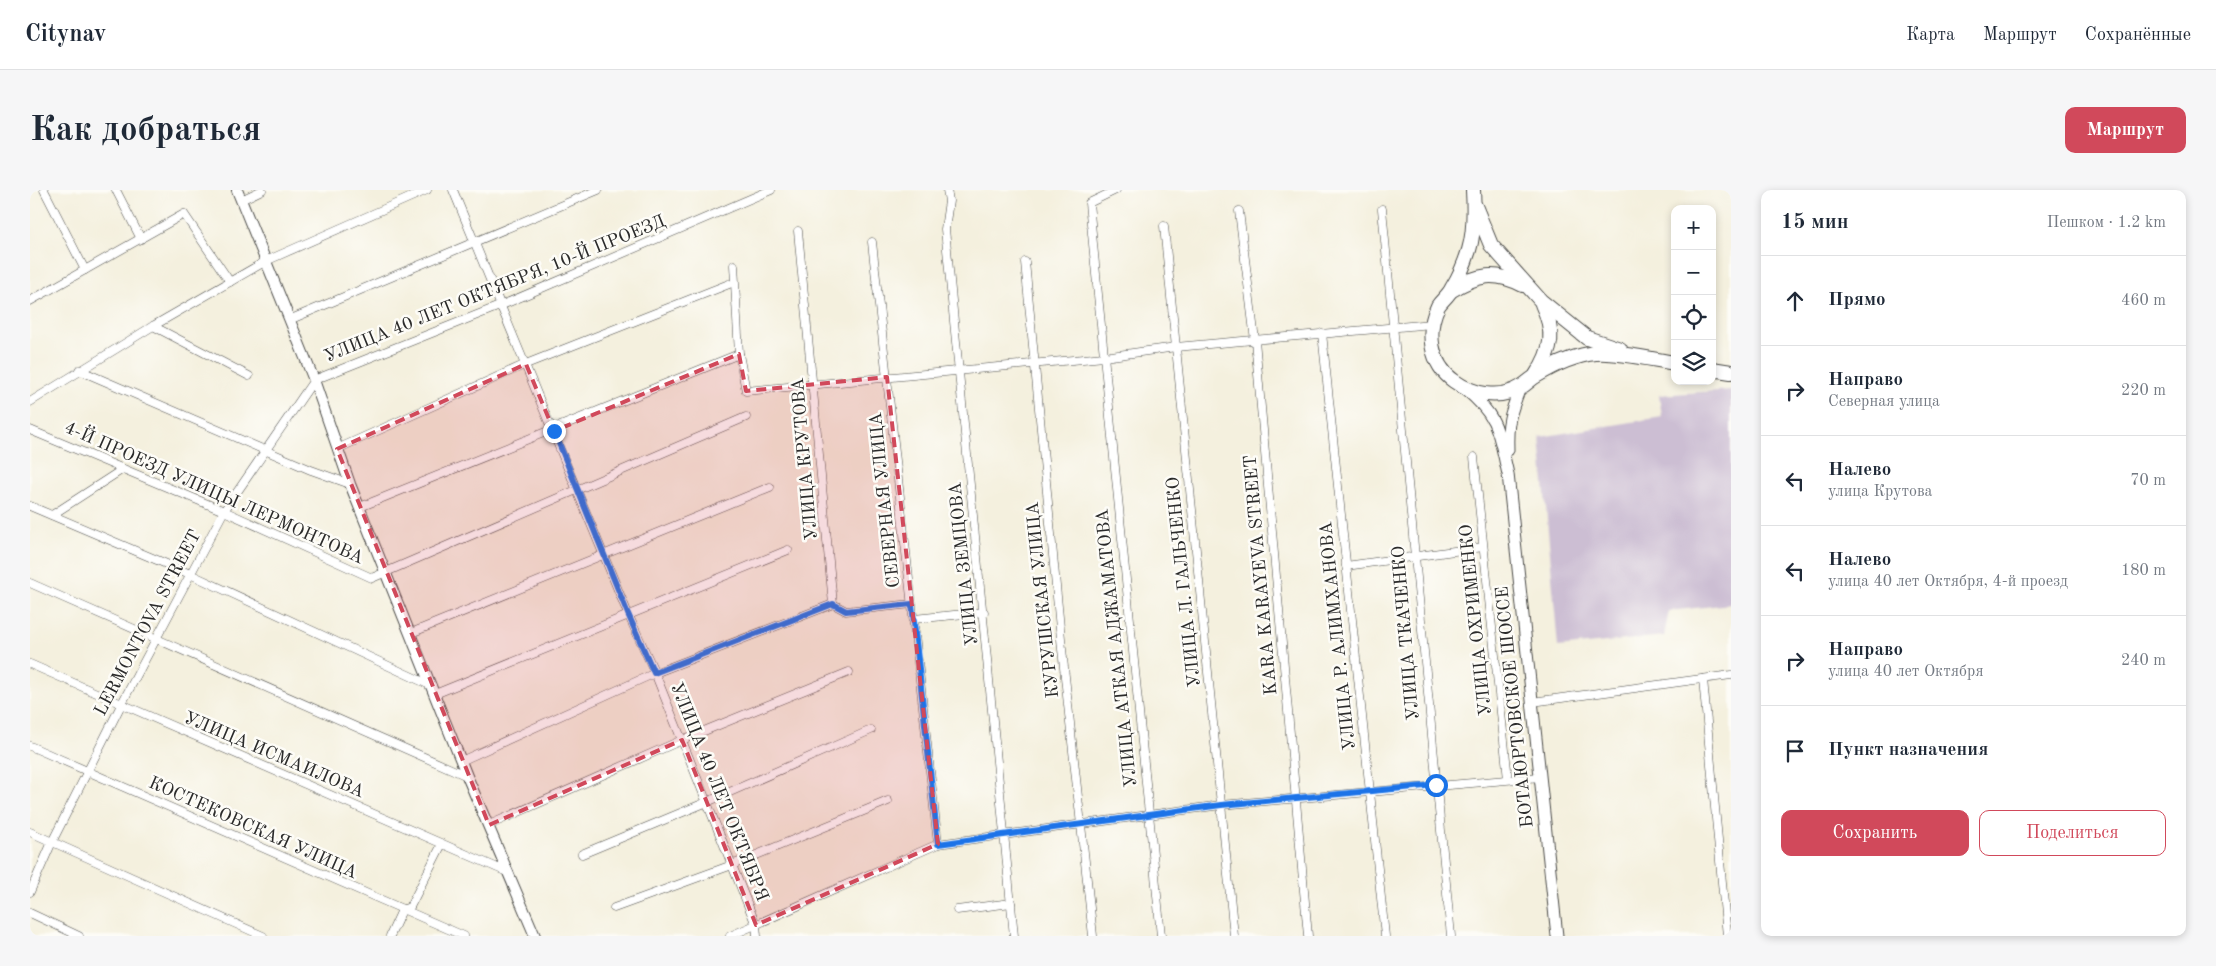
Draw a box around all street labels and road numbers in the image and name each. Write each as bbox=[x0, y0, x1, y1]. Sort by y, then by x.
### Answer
street label: УЛИЦА 40 ЛЕТ ОКТЯБРЯ, 10-Й ПРОЕЗД bbox=[320, 208, 668, 366]
street label: УЛИЦА КРУТОВА bbox=[789, 377, 821, 541]
street label: СЕВЕРНАЯ УЛИЦА bbox=[867, 411, 903, 589]
street label: 4-Й ПРОЕЗД УЛИЦЫ ЛЕРМОНТОВА bbox=[62, 415, 368, 568]
street label: KARA KARAYEVA STREET bbox=[1242, 454, 1280, 696]
street label: УЛИЦА Л. ГАЛЬЧЕНКО bbox=[1164, 476, 1204, 688]
street label: УЛИЦА ЗЕМЦОВА bbox=[946, 481, 982, 647]
street label: КУРУШСКАЯ УЛИЦА bbox=[1024, 501, 1062, 699]
street label: УЛИЦА АТКАЯ АДЖАМАТОВА bbox=[1093, 508, 1141, 788]
street label: УЛИЦА Р. АЛИМХАНОВА bbox=[1317, 521, 1359, 751]
street label: УЛИЦА ОХРИМЕНКО bbox=[1457, 523, 1495, 717]
street label: LERMONTOVA STREET bbox=[91, 527, 205, 719]
street label: УЛИЦА ТКАЧЕНКО bbox=[1389, 545, 1423, 721]
street label: БОТАЮРТОВСКОЕ ШОССЕ bbox=[1493, 585, 1537, 829]
street label: УЛИЦА 40 ЛЕТ ОКТЯБРЯ bbox=[667, 680, 771, 904]
street label: УЛИЦА ИСМАИЛОВА bbox=[181, 709, 367, 801]
street label: КОСТЕКОВСКАЯ УЛИЦА bbox=[146, 774, 360, 882]

